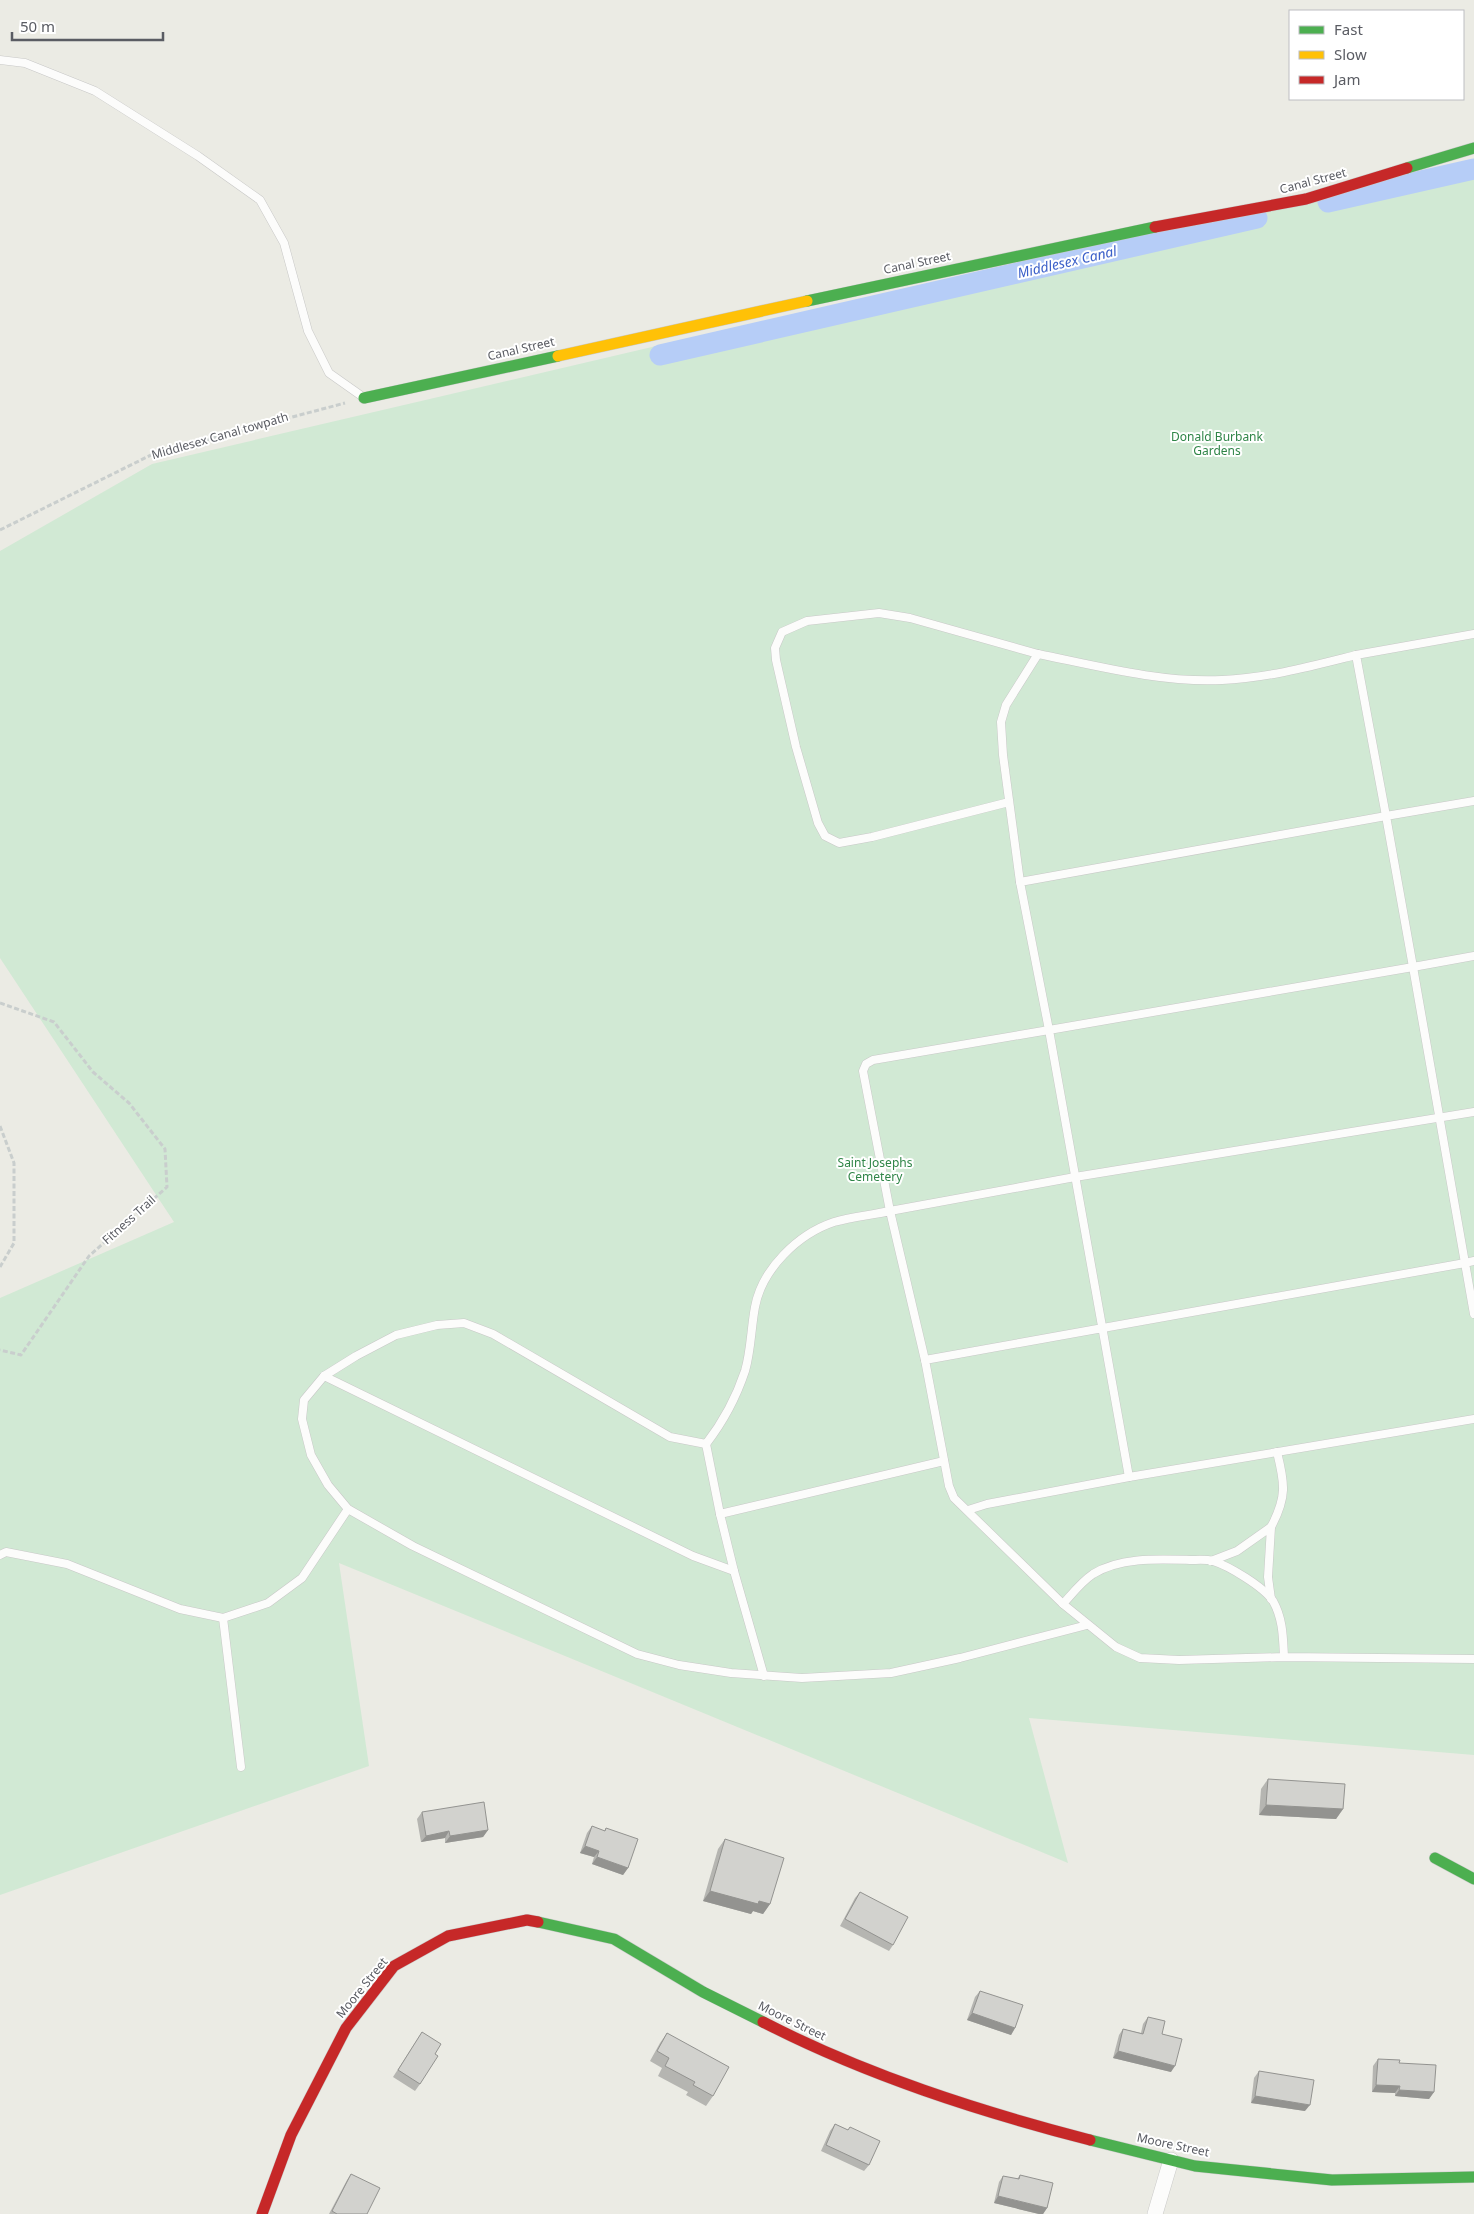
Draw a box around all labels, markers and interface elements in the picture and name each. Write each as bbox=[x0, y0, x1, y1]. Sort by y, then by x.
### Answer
scale bar bbox=[12, 10, 164, 42]
legend bbox=[1289, 10, 1464, 100]
text: 50 m bbox=[20, 16, 55, 36]
text: Fast bbox=[1334, 19, 1363, 39]
text: Slow bbox=[1334, 44, 1367, 64]
text: Jam bbox=[1332, 69, 1361, 89]
street label: Canal Street bbox=[1278, 163, 1349, 198]
water label: Middlesex Canal bbox=[1015, 241, 1119, 282]
street label: Canal Street bbox=[882, 247, 953, 278]
street label: Canal Street bbox=[486, 332, 557, 364]
street label: Middlesex Canal towpath bbox=[149, 408, 290, 463]
park label: Donald Burbank Gardens bbox=[1171, 428, 1264, 459]
park label: Saint Josephs Cemetery bbox=[838, 1154, 913, 1185]
street label: Fitness Trail bbox=[98, 1191, 159, 1248]
street label: Moore Street bbox=[332, 1953, 392, 2022]
street label: Moore Street bbox=[755, 1997, 830, 2045]
street label: Moore Street bbox=[1135, 2129, 1211, 2161]

